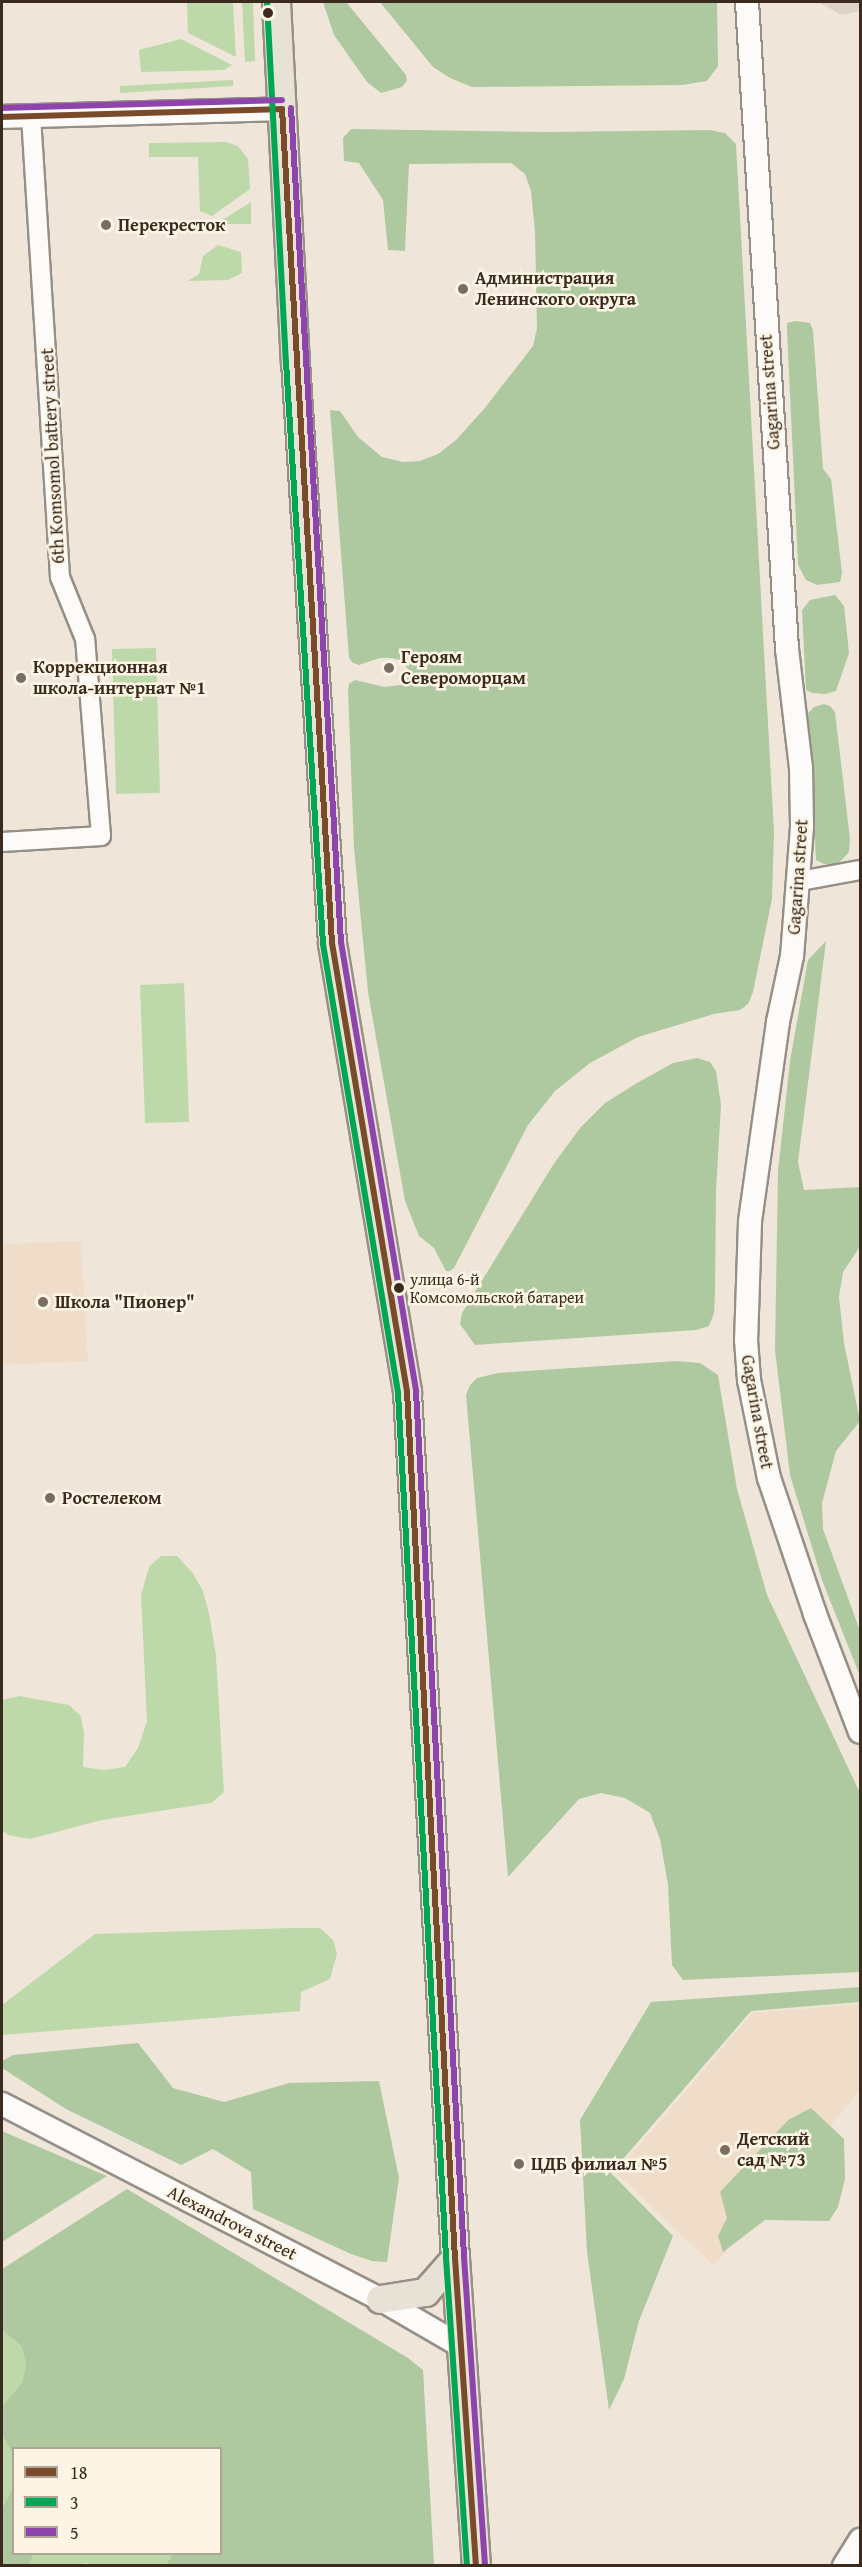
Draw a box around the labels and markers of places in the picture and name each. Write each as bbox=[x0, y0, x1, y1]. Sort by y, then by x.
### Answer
unlabelled marker bbox=[262, 7, 274, 19]
place label: Перекресток bbox=[118, 214, 225, 236]
marker: Перекресток bbox=[99, 218, 113, 232]
place label: Администрация Ленинского округа bbox=[475, 268, 636, 310]
marker: Администрация Ленинского округа bbox=[456, 282, 470, 296]
place label: Героям Cевероморцам bbox=[401, 647, 526, 690]
place label: Коррекционная школа-интернат №1 bbox=[33, 657, 206, 700]
marker: Героям Cевероморцам bbox=[382, 661, 396, 675]
marker: Коррекционная школа-интернат №1 bbox=[14, 671, 28, 685]
place label: улица 6-й Комсомольской батареи bbox=[410, 1269, 584, 1307]
marker: улица 6-й Комсомольской батареи bbox=[393, 1282, 405, 1294]
place label: Школа "Пионер" bbox=[55, 1291, 195, 1313]
marker: Школа "Пионер" bbox=[36, 1295, 50, 1309]
place label: Ростелеком bbox=[62, 1487, 162, 1509]
marker: Ростелеком bbox=[43, 1491, 57, 1505]
place label: Детский сад №73 bbox=[737, 2129, 809, 2172]
marker: Детский сад №73 bbox=[718, 2143, 732, 2157]
place label: ЦДБ филиал №5 bbox=[531, 2153, 668, 2175]
marker: ЦДБ филиал №5 bbox=[512, 2157, 526, 2171]

